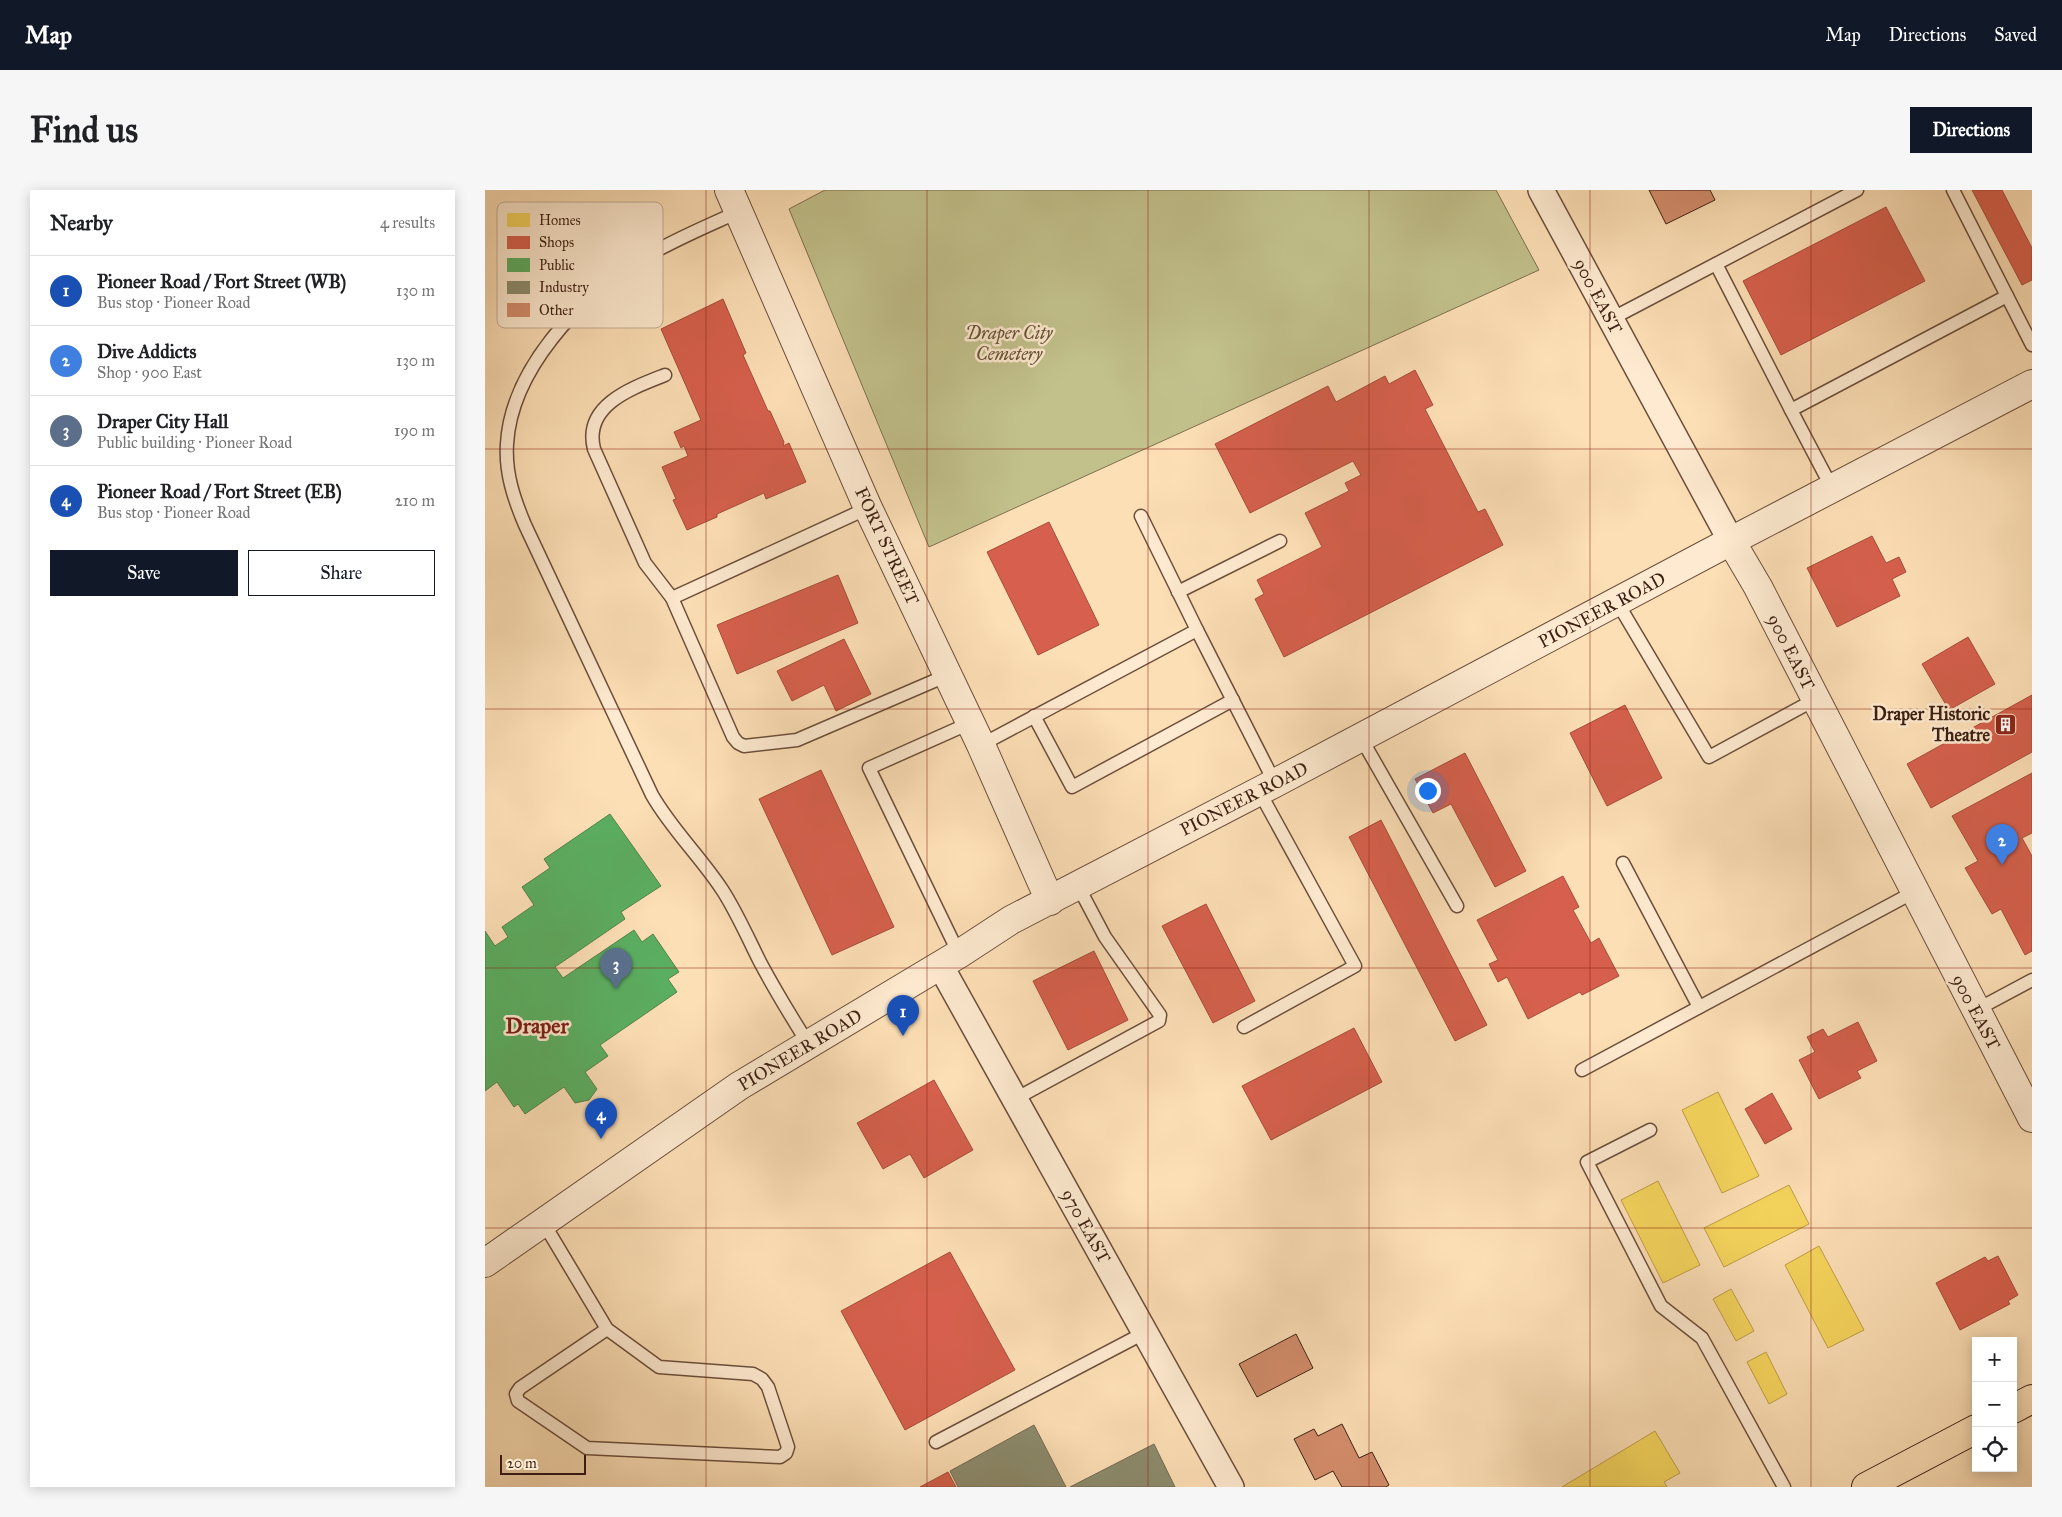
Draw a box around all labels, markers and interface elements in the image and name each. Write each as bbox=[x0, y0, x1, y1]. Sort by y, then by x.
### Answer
text: Map bbox=[25, 20, 72, 50]
text: Map bbox=[1825, 24, 1861, 46]
text: Directions bbox=[1889, 24, 1966, 46]
text: Saved bbox=[1994, 24, 2037, 46]
button: Directions bbox=[1910, 107, 2032, 153]
text: Find us bbox=[30, 109, 138, 152]
legend bbox=[497, 202, 663, 328]
text: Nearby bbox=[50, 210, 113, 236]
text: Homes bbox=[539, 212, 581, 229]
text: 4 results bbox=[380, 213, 435, 232]
text: Shops bbox=[539, 234, 574, 251]
street label: 900 EAST bbox=[1569, 255, 1627, 337]
text: Public bbox=[539, 257, 575, 274]
text: Pioneer Road / Fort Street (WB) bbox=[97, 270, 346, 293]
text: Industry bbox=[539, 279, 589, 296]
text: 1 bbox=[63, 281, 69, 300]
text: 130 m bbox=[396, 281, 435, 300]
text: Bus stop · Pioneer Road bbox=[97, 293, 251, 312]
text: Other bbox=[539, 302, 574, 319]
park label: Draper City Cemetery bbox=[966, 322, 1054, 365]
text: Dive Addicts bbox=[97, 340, 197, 363]
text: 2 bbox=[62, 351, 70, 370]
text: 130 m bbox=[396, 351, 435, 370]
text: Shop · 900 East bbox=[97, 363, 202, 382]
text: Draper City Hall bbox=[97, 410, 228, 433]
text: 3 bbox=[63, 421, 69, 440]
text: 190 m bbox=[394, 421, 435, 440]
text: Public building · Pioneer Road bbox=[97, 433, 292, 452]
text: Pioneer Road / Fort Street (EB) bbox=[97, 480, 342, 503]
street label: FORT STREET bbox=[850, 484, 924, 608]
text: 4 bbox=[62, 491, 70, 510]
text: 210 m bbox=[395, 491, 435, 510]
text: Bus stop · Pioneer Road bbox=[97, 503, 251, 522]
button: Save bbox=[50, 550, 238, 596]
button: Share bbox=[248, 550, 435, 596]
street label: PIONEER ROAD bbox=[1535, 567, 1669, 653]
street label: 900 EAST bbox=[1763, 610, 1819, 694]
place label: Draper Historic Theatre bbox=[1872, 703, 1990, 746]
building icon: Draper Historic Theatre bbox=[1994, 712, 2018, 736]
street label: PIONEER ROAD bbox=[1176, 757, 1312, 841]
your location bbox=[1415, 778, 1441, 804]
pin: 2 bbox=[1986, 824, 2018, 865]
pin: 3 bbox=[600, 948, 632, 989]
street label: 900 EAST bbox=[1947, 971, 2005, 1053]
pin: 1 bbox=[887, 995, 919, 1036]
street label: PIONEER ROAD bbox=[734, 1004, 866, 1096]
district label: Draper bbox=[505, 1012, 569, 1039]
pin: 4 bbox=[585, 1098, 617, 1139]
street label: 970 EAST bbox=[1057, 1185, 1115, 1267]
map controls bbox=[1972, 1337, 2017, 1472]
button: + bbox=[1972, 1337, 2017, 1382]
button: − bbox=[1972, 1382, 2017, 1427]
button: locate bbox=[1972, 1427, 2017, 1472]
scale bar bbox=[500, 1452, 586, 1475]
text: 20 m bbox=[507, 1455, 537, 1472]

